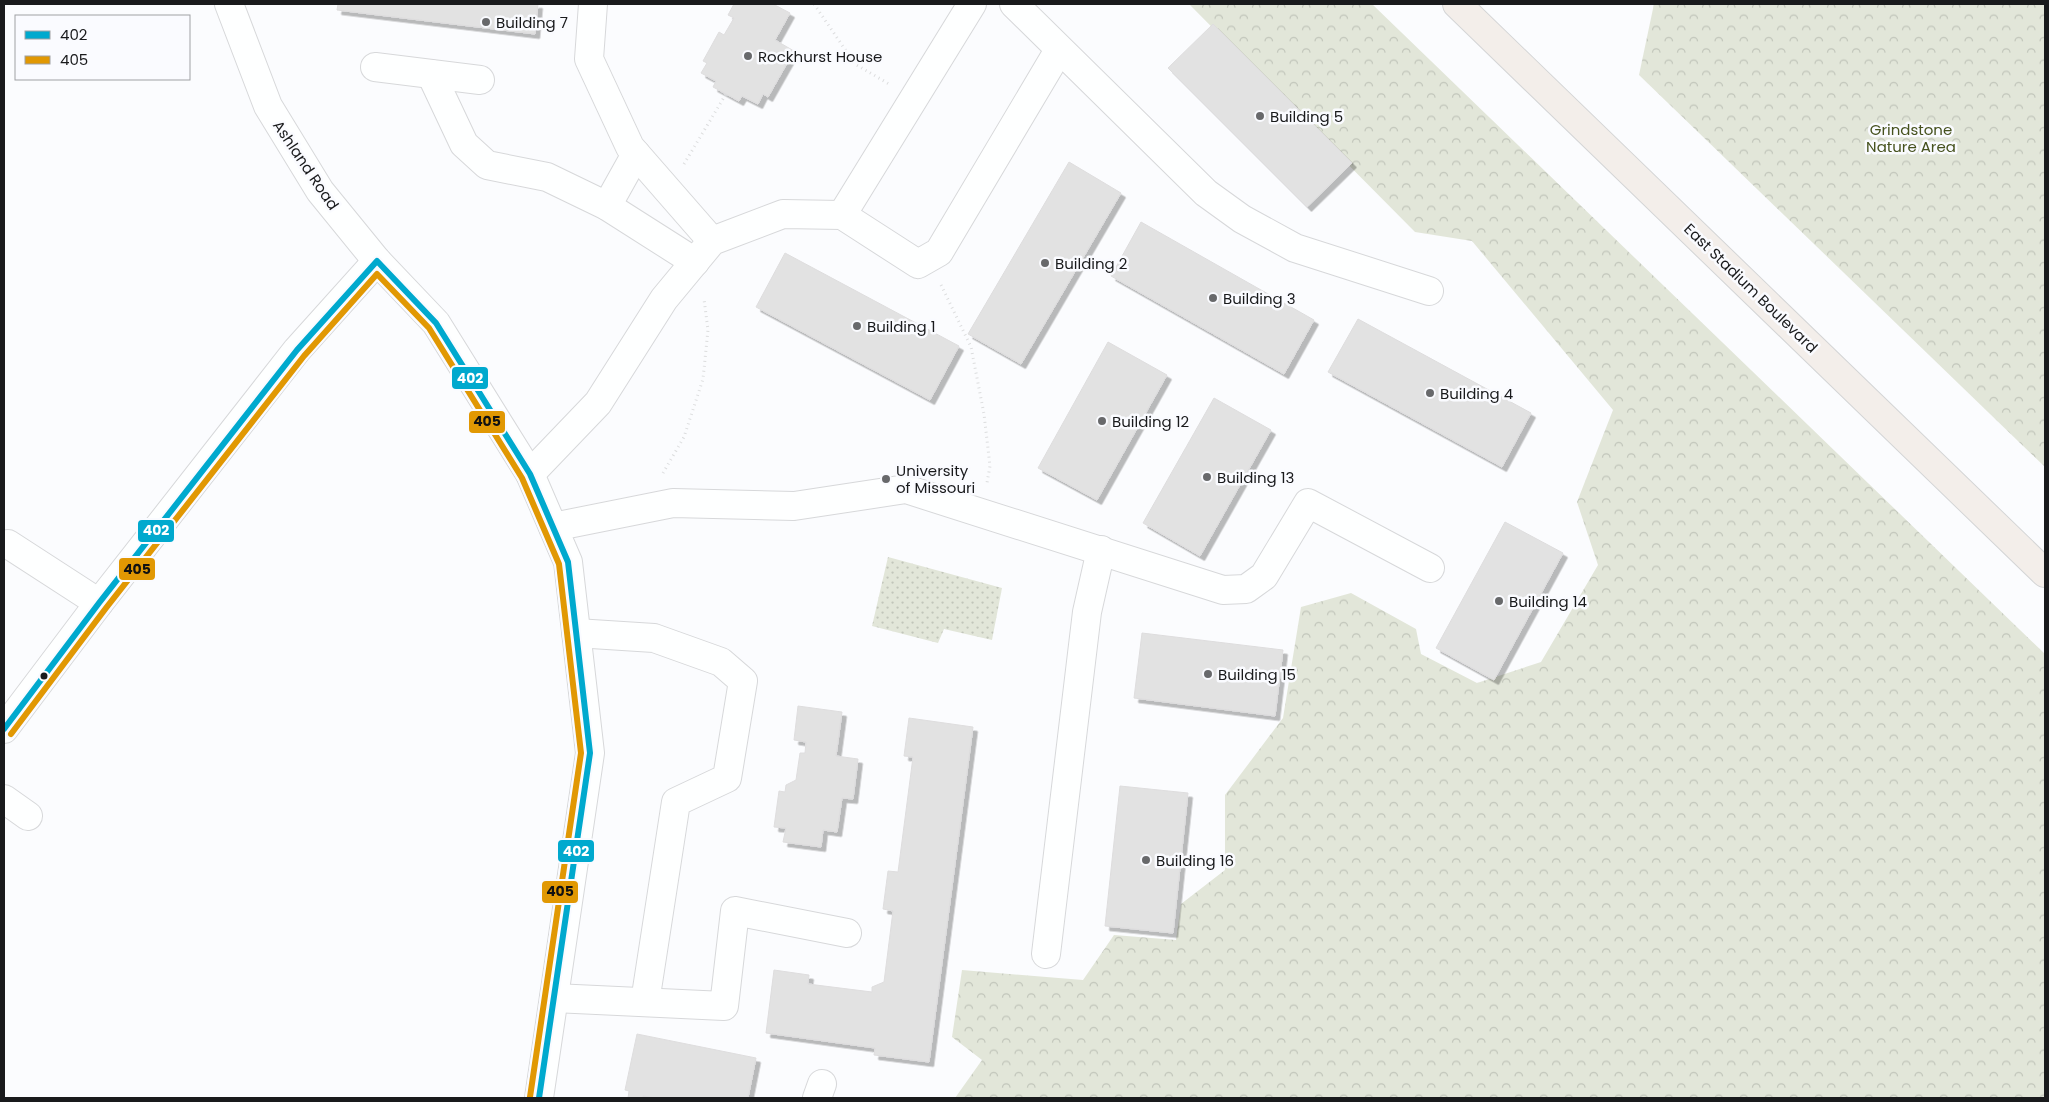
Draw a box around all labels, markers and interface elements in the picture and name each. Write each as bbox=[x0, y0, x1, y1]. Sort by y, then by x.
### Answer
place label: Building 7 bbox=[496, 12, 568, 33]
legend bbox=[15, 15, 190, 80]
marker: Building 7 bbox=[480, 16, 492, 28]
text: 402 bbox=[60, 24, 87, 45]
place label: Rockhurst House bbox=[758, 46, 882, 67]
text: 405 bbox=[60, 49, 88, 70]
marker: Rockhurst House bbox=[742, 50, 754, 62]
place label: Building 5 bbox=[1270, 106, 1343, 127]
marker: Building 5 bbox=[1254, 110, 1266, 122]
street label: Ashland Road bbox=[268, 116, 344, 214]
park label: Grindstone Nature Area bbox=[1866, 119, 1956, 157]
street label: East Stadium Boulevard bbox=[1680, 219, 1822, 357]
place label: Building 2 bbox=[1055, 253, 1127, 274]
marker: Building 2 bbox=[1039, 257, 1051, 269]
place label: Building 3 bbox=[1223, 288, 1296, 309]
marker: Building 3 bbox=[1207, 292, 1219, 304]
place label: Building 1 bbox=[867, 316, 936, 337]
marker: Building 1 bbox=[851, 320, 863, 332]
line badge: 402 bbox=[451, 366, 489, 390]
text: 402 bbox=[457, 368, 483, 388]
place label: Building 4 bbox=[1440, 383, 1513, 404]
marker: Building 4 bbox=[1424, 387, 1436, 399]
line badge: 405 bbox=[468, 410, 506, 434]
text: 405 bbox=[473, 411, 501, 431]
place label: Building 12 bbox=[1112, 411, 1189, 432]
marker: Building 12 bbox=[1096, 415, 1108, 427]
place label: University of Missouri bbox=[896, 460, 975, 498]
place label: Building 13 bbox=[1217, 467, 1294, 488]
marker: Building 13 bbox=[1201, 471, 1213, 483]
marker: University of Missouri bbox=[880, 473, 892, 485]
line badge: 402 bbox=[137, 519, 175, 543]
text: 402 bbox=[143, 520, 169, 540]
line badge: 405 bbox=[118, 557, 156, 581]
text: 405 bbox=[123, 559, 151, 579]
place label: Building 14 bbox=[1509, 591, 1587, 612]
marker: Building 14 bbox=[1493, 595, 1505, 607]
place label: Building 15 bbox=[1218, 664, 1296, 685]
marker: Building 15 bbox=[1202, 668, 1214, 680]
unlabelled marker bbox=[39, 671, 49, 681]
line badge: 402 bbox=[557, 839, 595, 863]
text: 402 bbox=[563, 841, 589, 861]
place label: Building 16 bbox=[1156, 850, 1234, 871]
marker: Building 16 bbox=[1140, 854, 1152, 866]
line badge: 405 bbox=[541, 880, 579, 904]
text: 405 bbox=[546, 881, 574, 901]

